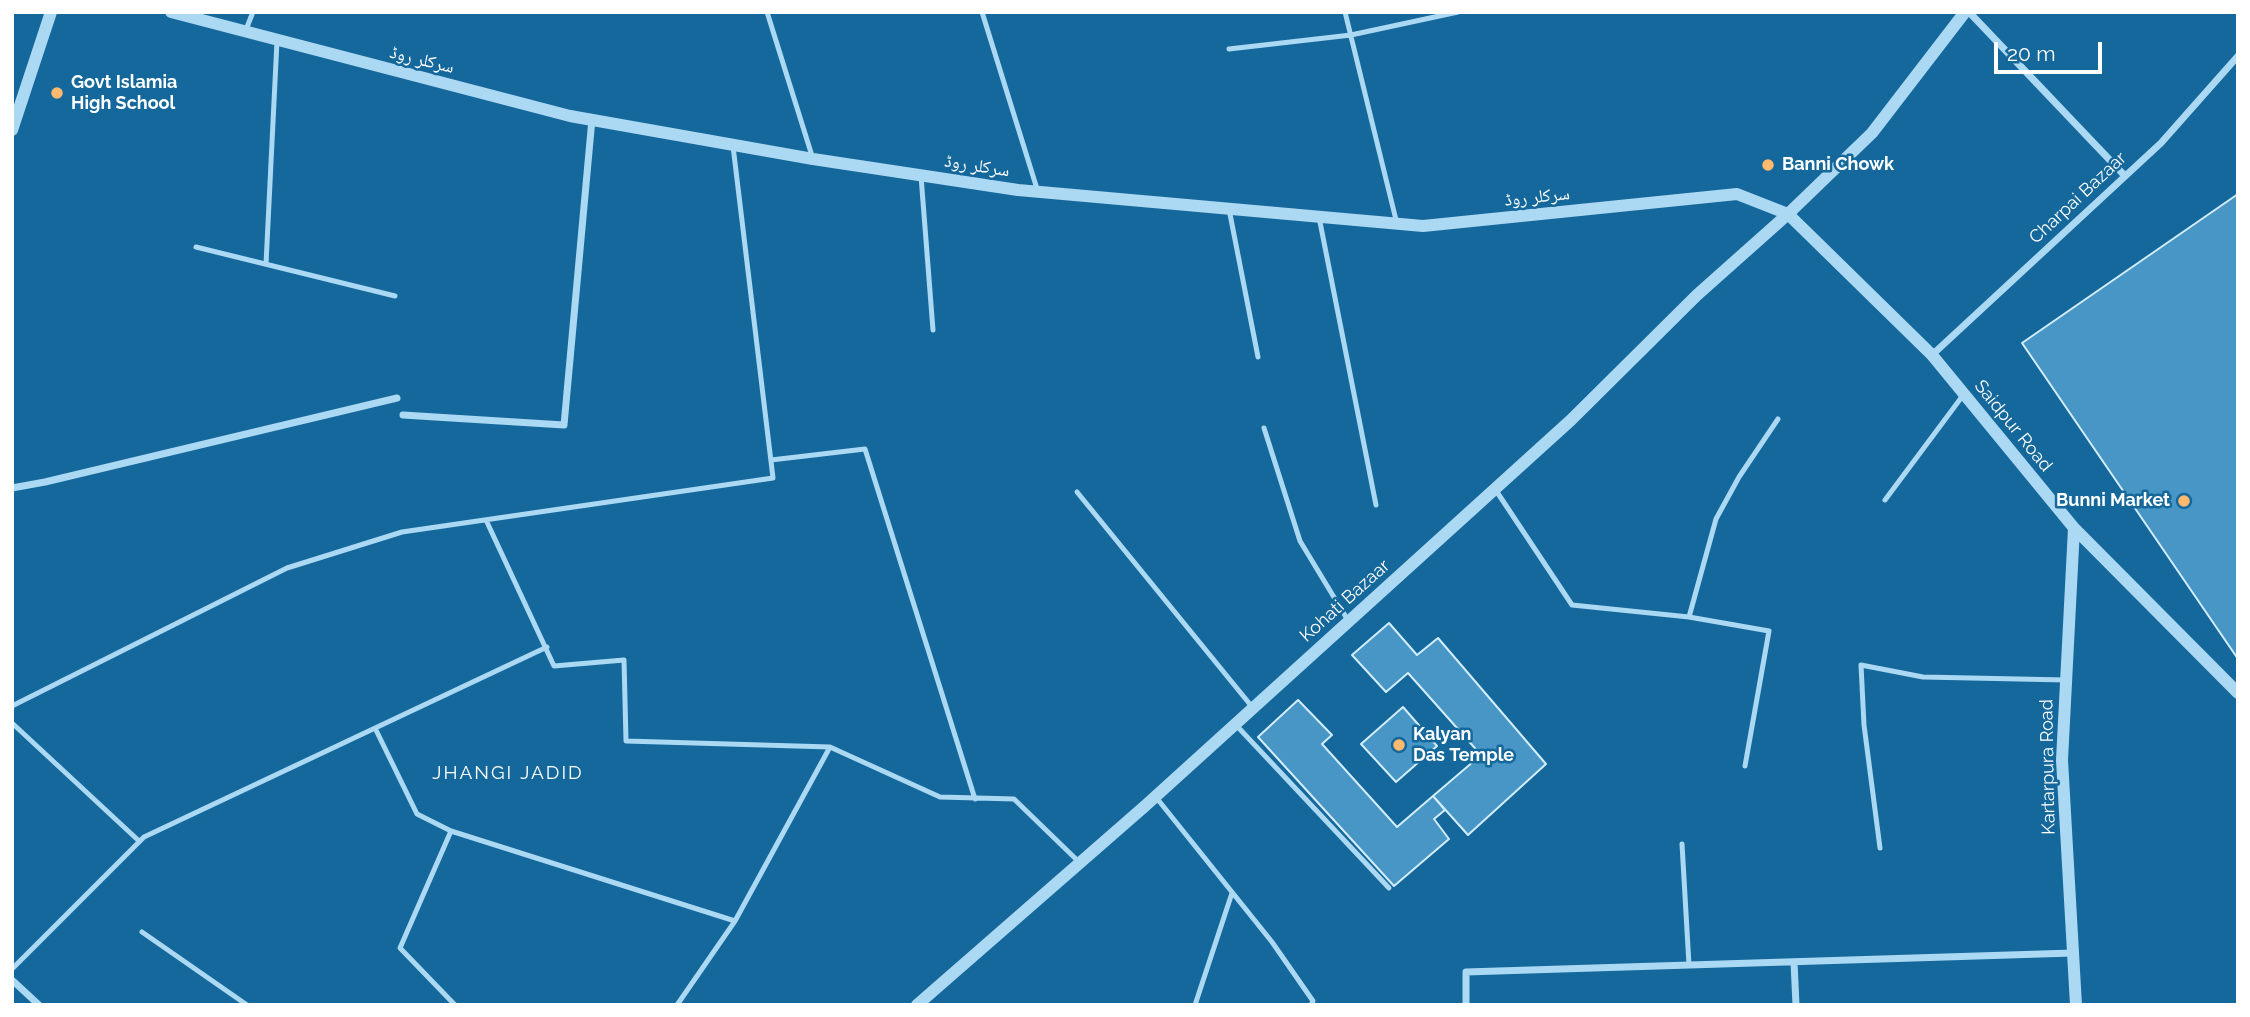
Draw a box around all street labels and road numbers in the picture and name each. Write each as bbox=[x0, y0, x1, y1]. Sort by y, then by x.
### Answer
street label: سرکلر روڈ bbox=[388, 42, 456, 78]
street label: Charpai Bazaar bbox=[2025, 147, 2131, 249]
street label: سرکلر روڈ bbox=[943, 150, 1011, 182]
street label: سرکلر روڈ bbox=[1503, 183, 1571, 211]
street label: Saidpur Road bbox=[1969, 376, 2057, 476]
street label: Kohati Bazaar bbox=[1296, 555, 1394, 647]
street label: Kartarpura Road bbox=[2036, 699, 2060, 835]

